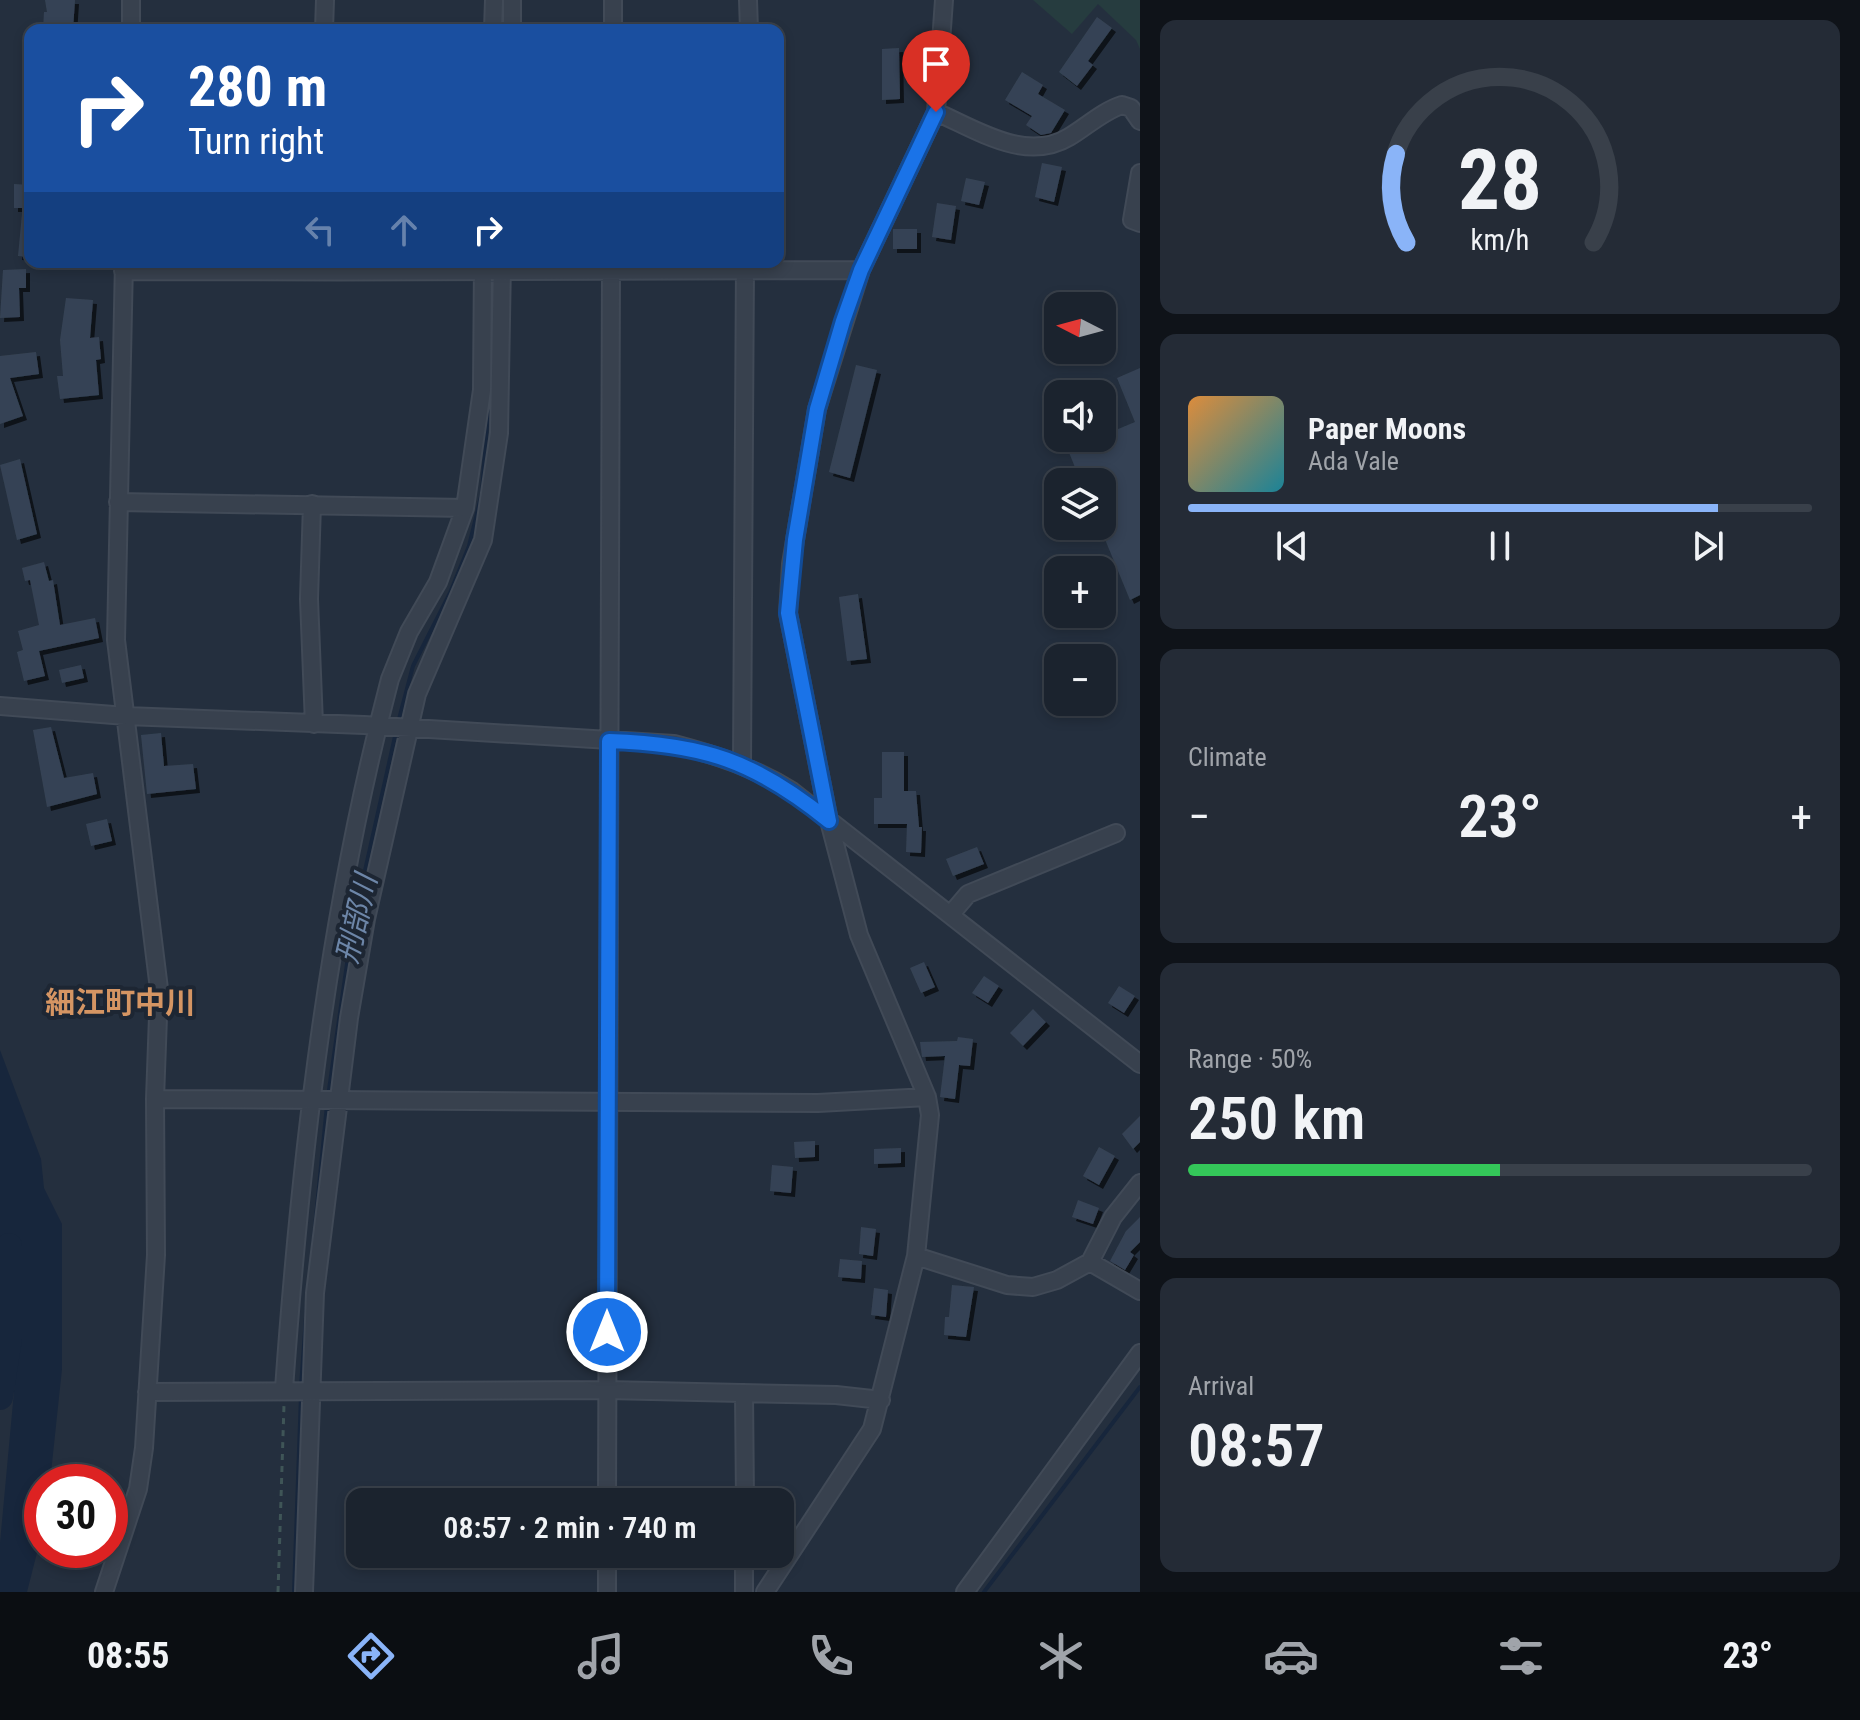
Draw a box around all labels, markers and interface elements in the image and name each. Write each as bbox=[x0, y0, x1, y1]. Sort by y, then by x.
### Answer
pin bbox=[902, 30, 970, 112]
icon: arrive bbox=[914, 42, 958, 86]
text: 280 m bbox=[188, 54, 327, 120]
icon: right bbox=[56, 56, 160, 160]
text: Turn right bbox=[188, 121, 324, 163]
text: 28 bbox=[1458, 132, 1542, 229]
icon: left bbox=[298, 208, 342, 252]
icon: ahead bbox=[382, 208, 426, 252]
icon: right bbox=[466, 208, 510, 252]
text: km/h bbox=[1471, 223, 1529, 257]
north arrow bbox=[1044, 292, 1116, 364]
map controls bbox=[1044, 292, 1116, 716]
button: sound bbox=[1044, 380, 1116, 452]
text: Paper Moons bbox=[1308, 411, 1466, 446]
text: Ada Vale bbox=[1308, 446, 1399, 476]
button: layers bbox=[1044, 468, 1116, 540]
icon: previous bbox=[1270, 524, 1314, 568]
icon: pause bbox=[1478, 524, 1522, 568]
icon: next bbox=[1686, 524, 1730, 568]
button: + bbox=[1044, 556, 1116, 628]
button: − bbox=[1044, 644, 1116, 716]
text: Climate bbox=[1188, 742, 1267, 772]
text: 23° bbox=[1458, 781, 1542, 852]
text: − bbox=[1188, 791, 1210, 843]
text: + bbox=[1790, 791, 1812, 843]
water label: 刑部川 bbox=[329, 868, 384, 967]
district label: 細江町中川 bbox=[45, 985, 195, 1020]
text: Range · 50% bbox=[1188, 1044, 1312, 1074]
text: 250 km bbox=[1188, 1083, 1365, 1154]
position arrow bbox=[565, 1290, 649, 1374]
text: Arrival bbox=[1188, 1371, 1254, 1401]
text: 08:57 bbox=[1188, 1410, 1325, 1481]
speed limit sign: 30 bbox=[24, 1464, 128, 1568]
text: 08:57 · 2 min · 740 m bbox=[443, 1510, 697, 1545]
icon: directions bbox=[343, 1628, 399, 1684]
icon: music bbox=[573, 1628, 629, 1684]
icon: phone bbox=[803, 1628, 859, 1684]
icon: climate bbox=[1033, 1628, 1089, 1684]
icon: car bbox=[1263, 1628, 1319, 1684]
icon: filters bbox=[1493, 1628, 1549, 1684]
text: 08:55 bbox=[87, 1635, 170, 1677]
text: 23° bbox=[1723, 1635, 1773, 1677]

